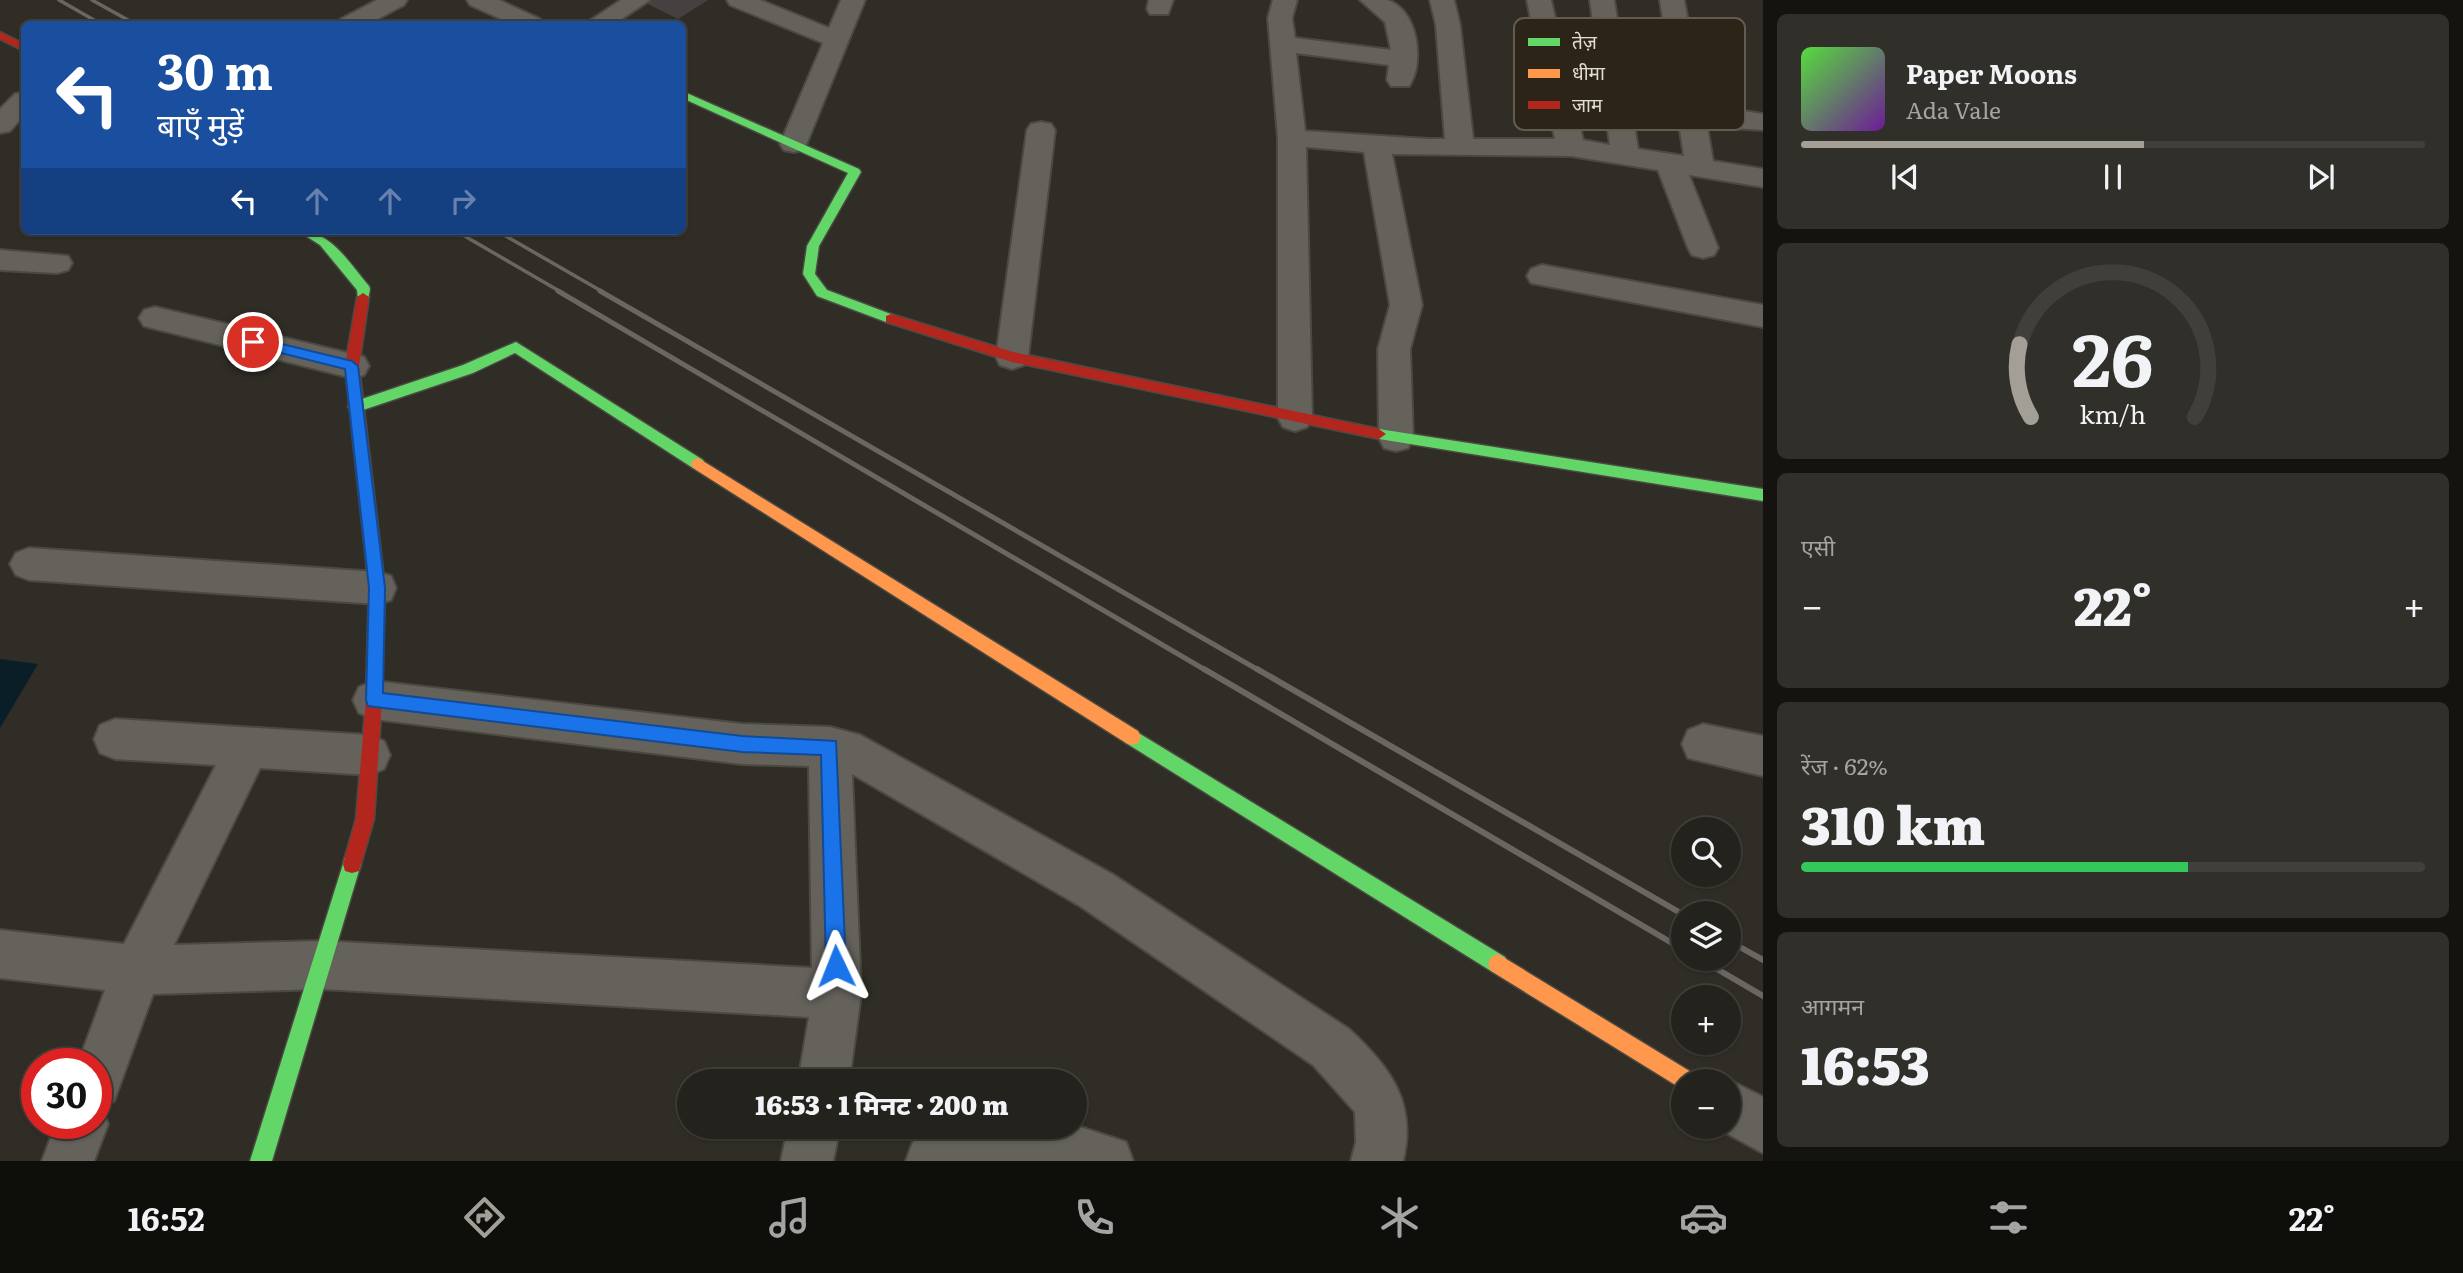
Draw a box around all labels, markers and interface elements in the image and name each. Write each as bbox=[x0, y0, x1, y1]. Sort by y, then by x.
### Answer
legend bbox=[1514, 18, 1745, 130]
text: तेज़ bbox=[1572, 27, 1598, 55]
text: 30 m bbox=[157, 32, 273, 105]
icon: left bbox=[42, 49, 133, 140]
text: Paper Moons bbox=[1906, 53, 2077, 92]
text: धीमा bbox=[1572, 58, 1606, 86]
text: जाम bbox=[1572, 90, 1603, 118]
text: Ada Vale bbox=[1906, 92, 2001, 126]
text: बाएँ मुड़ें bbox=[157, 99, 244, 147]
icon: previous bbox=[1886, 158, 1924, 196]
icon: pause bbox=[2094, 158, 2132, 196]
icon: next bbox=[2302, 158, 2340, 196]
icon: left bbox=[225, 182, 263, 220]
icon: ahead bbox=[298, 182, 336, 220]
icon: ahead bbox=[371, 182, 409, 220]
icon: right bbox=[444, 182, 482, 220]
text: 26 bbox=[2072, 302, 2154, 410]
pin bbox=[223, 312, 283, 372]
icon: arrive bbox=[234, 323, 272, 361]
text: km/h bbox=[2080, 395, 2146, 432]
text: एसी bbox=[1801, 529, 1835, 563]
text: 22° bbox=[2074, 565, 2152, 642]
text: − bbox=[1801, 575, 1823, 632]
text: + bbox=[2403, 575, 2425, 632]
text: रेंज · 62% bbox=[1801, 748, 1888, 782]
text: 310 km bbox=[1801, 784, 1985, 861]
map controls bbox=[1671, 817, 1741, 1139]
button: search bbox=[1671, 817, 1741, 887]
button: layers bbox=[1671, 901, 1741, 971]
position arrow bbox=[799, 929, 873, 1003]
button: + bbox=[1671, 985, 1741, 1055]
text: आगमन bbox=[1801, 988, 1864, 1022]
text: 16:53 bbox=[1801, 1024, 1930, 1101]
speed limit sign: 30 bbox=[21, 1048, 112, 1139]
button: − bbox=[1671, 1069, 1741, 1139]
text: 16:53 · 1 मिनट · 200 m bbox=[755, 1084, 1009, 1123]
text: 16:52 bbox=[128, 1193, 205, 1241]
icon: directions bbox=[460, 1193, 509, 1242]
icon: music bbox=[765, 1193, 814, 1242]
icon: phone bbox=[1070, 1193, 1119, 1242]
icon: climate bbox=[1375, 1193, 1424, 1242]
icon: car bbox=[1679, 1193, 1728, 1242]
icon: filters bbox=[1984, 1193, 2033, 1242]
text: 22° bbox=[2289, 1193, 2335, 1241]

